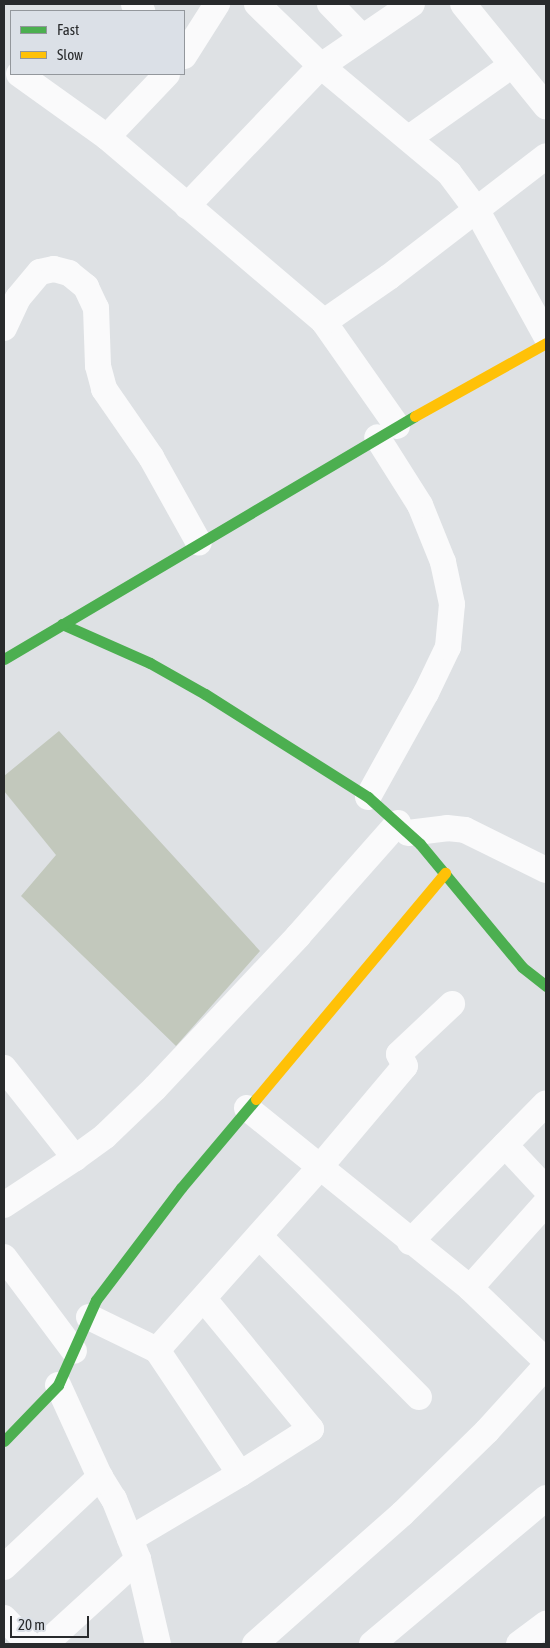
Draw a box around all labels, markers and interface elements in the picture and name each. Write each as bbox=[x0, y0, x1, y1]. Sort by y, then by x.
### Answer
legend bbox=[10, 10, 185, 75]
text: Fast bbox=[57, 21, 79, 38]
text: Slow bbox=[57, 46, 83, 63]
scale bar bbox=[12, 1606, 91, 1638]
text: 20 m bbox=[18, 1616, 45, 1633]

